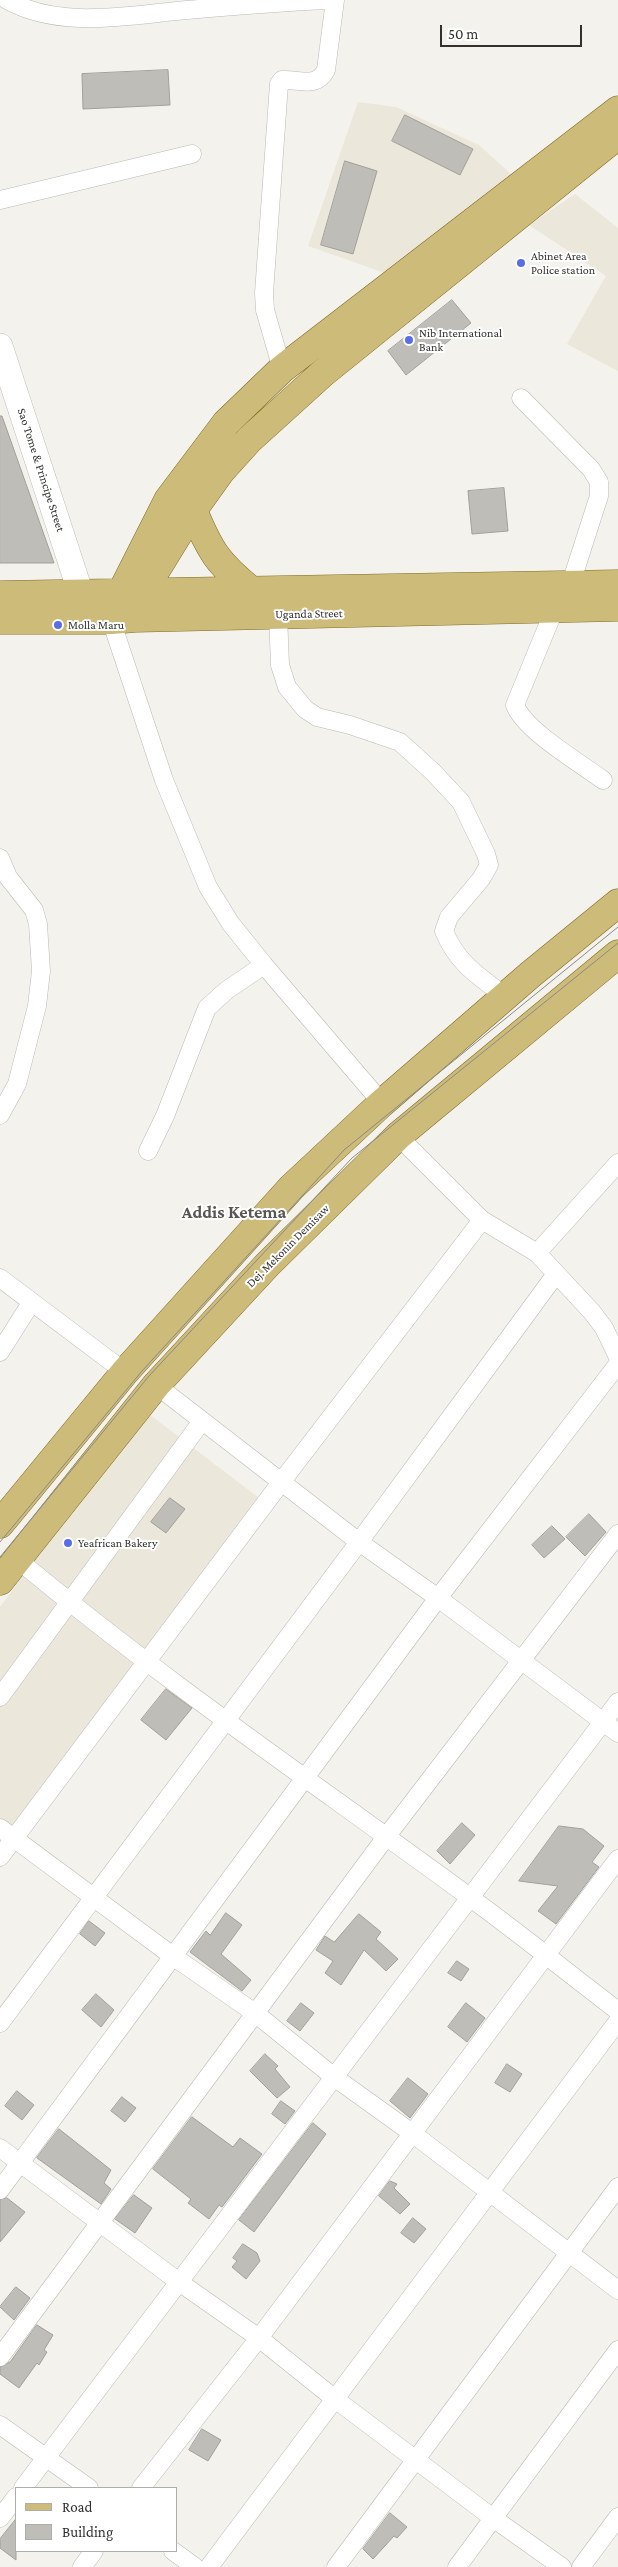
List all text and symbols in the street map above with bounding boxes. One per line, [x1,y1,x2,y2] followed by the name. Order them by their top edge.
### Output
[443,15,586,47] scale bar
[448,26,478,42] text: 50 m
[531,249,595,277] place label: Abinet Area Police station
[515,257,527,269] marker: Abinet Area Police station
[419,326,502,354] place label: Nib International Bank
[403,334,415,346] marker: Nib International Bank
[14,406,68,534] street label: Sao Tome & Principe Street
[275,606,343,622] street label: Uganda Street
[68,618,124,632] place label: Molla Maru
[52,619,64,631] marker: Molla Maru
[182,1201,286,1223] district label: Addis Ketema
[244,1202,332,1290] street label: Dej. Mekonin Demisaw
[78,1536,157,1550] place label: Yeafrican Bakery
[62,1537,74,1549] marker: Yeafrican Bakery
[15,2487,178,2552] legend
[62,2499,92,2515] text: Road
[62,2524,113,2540] text: Building

